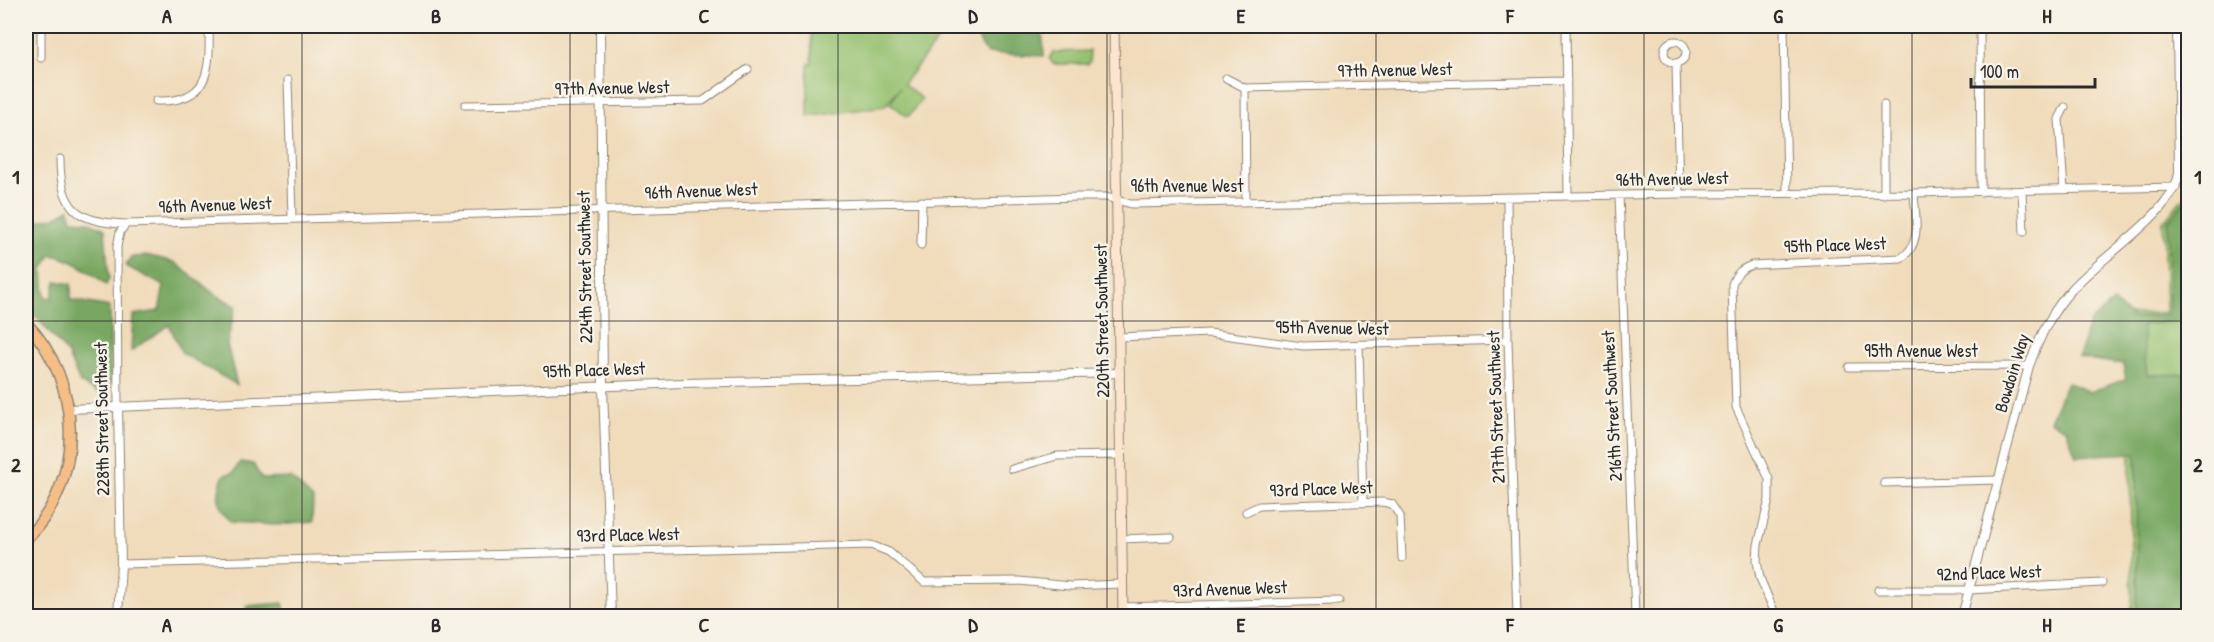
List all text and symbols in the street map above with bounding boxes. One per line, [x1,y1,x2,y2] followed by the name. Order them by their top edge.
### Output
[162,2,172,29] text: A
[431,2,441,29] text: B
[699,2,710,29] text: C
[968,2,978,29] text: D
[1237,2,1246,29] text: E
[1505,2,1515,29] text: F
[1773,2,1783,29] text: G
[2042,2,2052,29] text: H
[1971,51,2096,89] scale bar
[1337,56,1453,83] street label: 97th Avenue West
[1980,59,2019,84] text: 100 m
[554,74,670,101] street label: 97th Avenue West
[12,163,20,190] text: 1
[2194,163,2202,190] text: 1
[1615,165,1729,192] street label: 96th Avenue West
[1131,173,1244,198] street label: 96th Avenue West
[644,176,759,205] street label: 96th Avenue West
[158,190,273,219] street label: 96th Avenue West
[571,190,598,344] street label: 224th Street Southwest
[1783,230,1887,259] street label: 95th Place West
[1088,243,1115,398] street label: 220th Street Southwest
[1275,314,1390,341] street label: 95th Avenue West
[1480,329,1511,484] street label: 217th Street Southwest
[1595,329,1628,482] street label: 216th Street Southwest
[1988,330,2035,415] street label: Bowdoin Way
[1864,338,1978,363] street label: 95th Avenue West
[88,341,115,496] street label: 228th Street Southwest
[542,355,646,384] street label: 95th Place West
[11,451,21,478] text: 2
[2193,451,2203,478] text: 2
[1269,474,1374,503] street label: 93rd Place West
[576,521,680,548] street label: 93rd Place West
[1936,558,2042,587] street label: 92nd Place West
[1173,574,1288,603] street label: 93rd Avenue West
[162,611,172,638] text: A
[431,611,441,638] text: B
[699,611,710,638] text: C
[968,611,978,638] text: D
[1237,611,1246,638] text: E
[1505,611,1515,638] text: F
[1773,611,1783,638] text: G
[2042,611,2052,638] text: H

